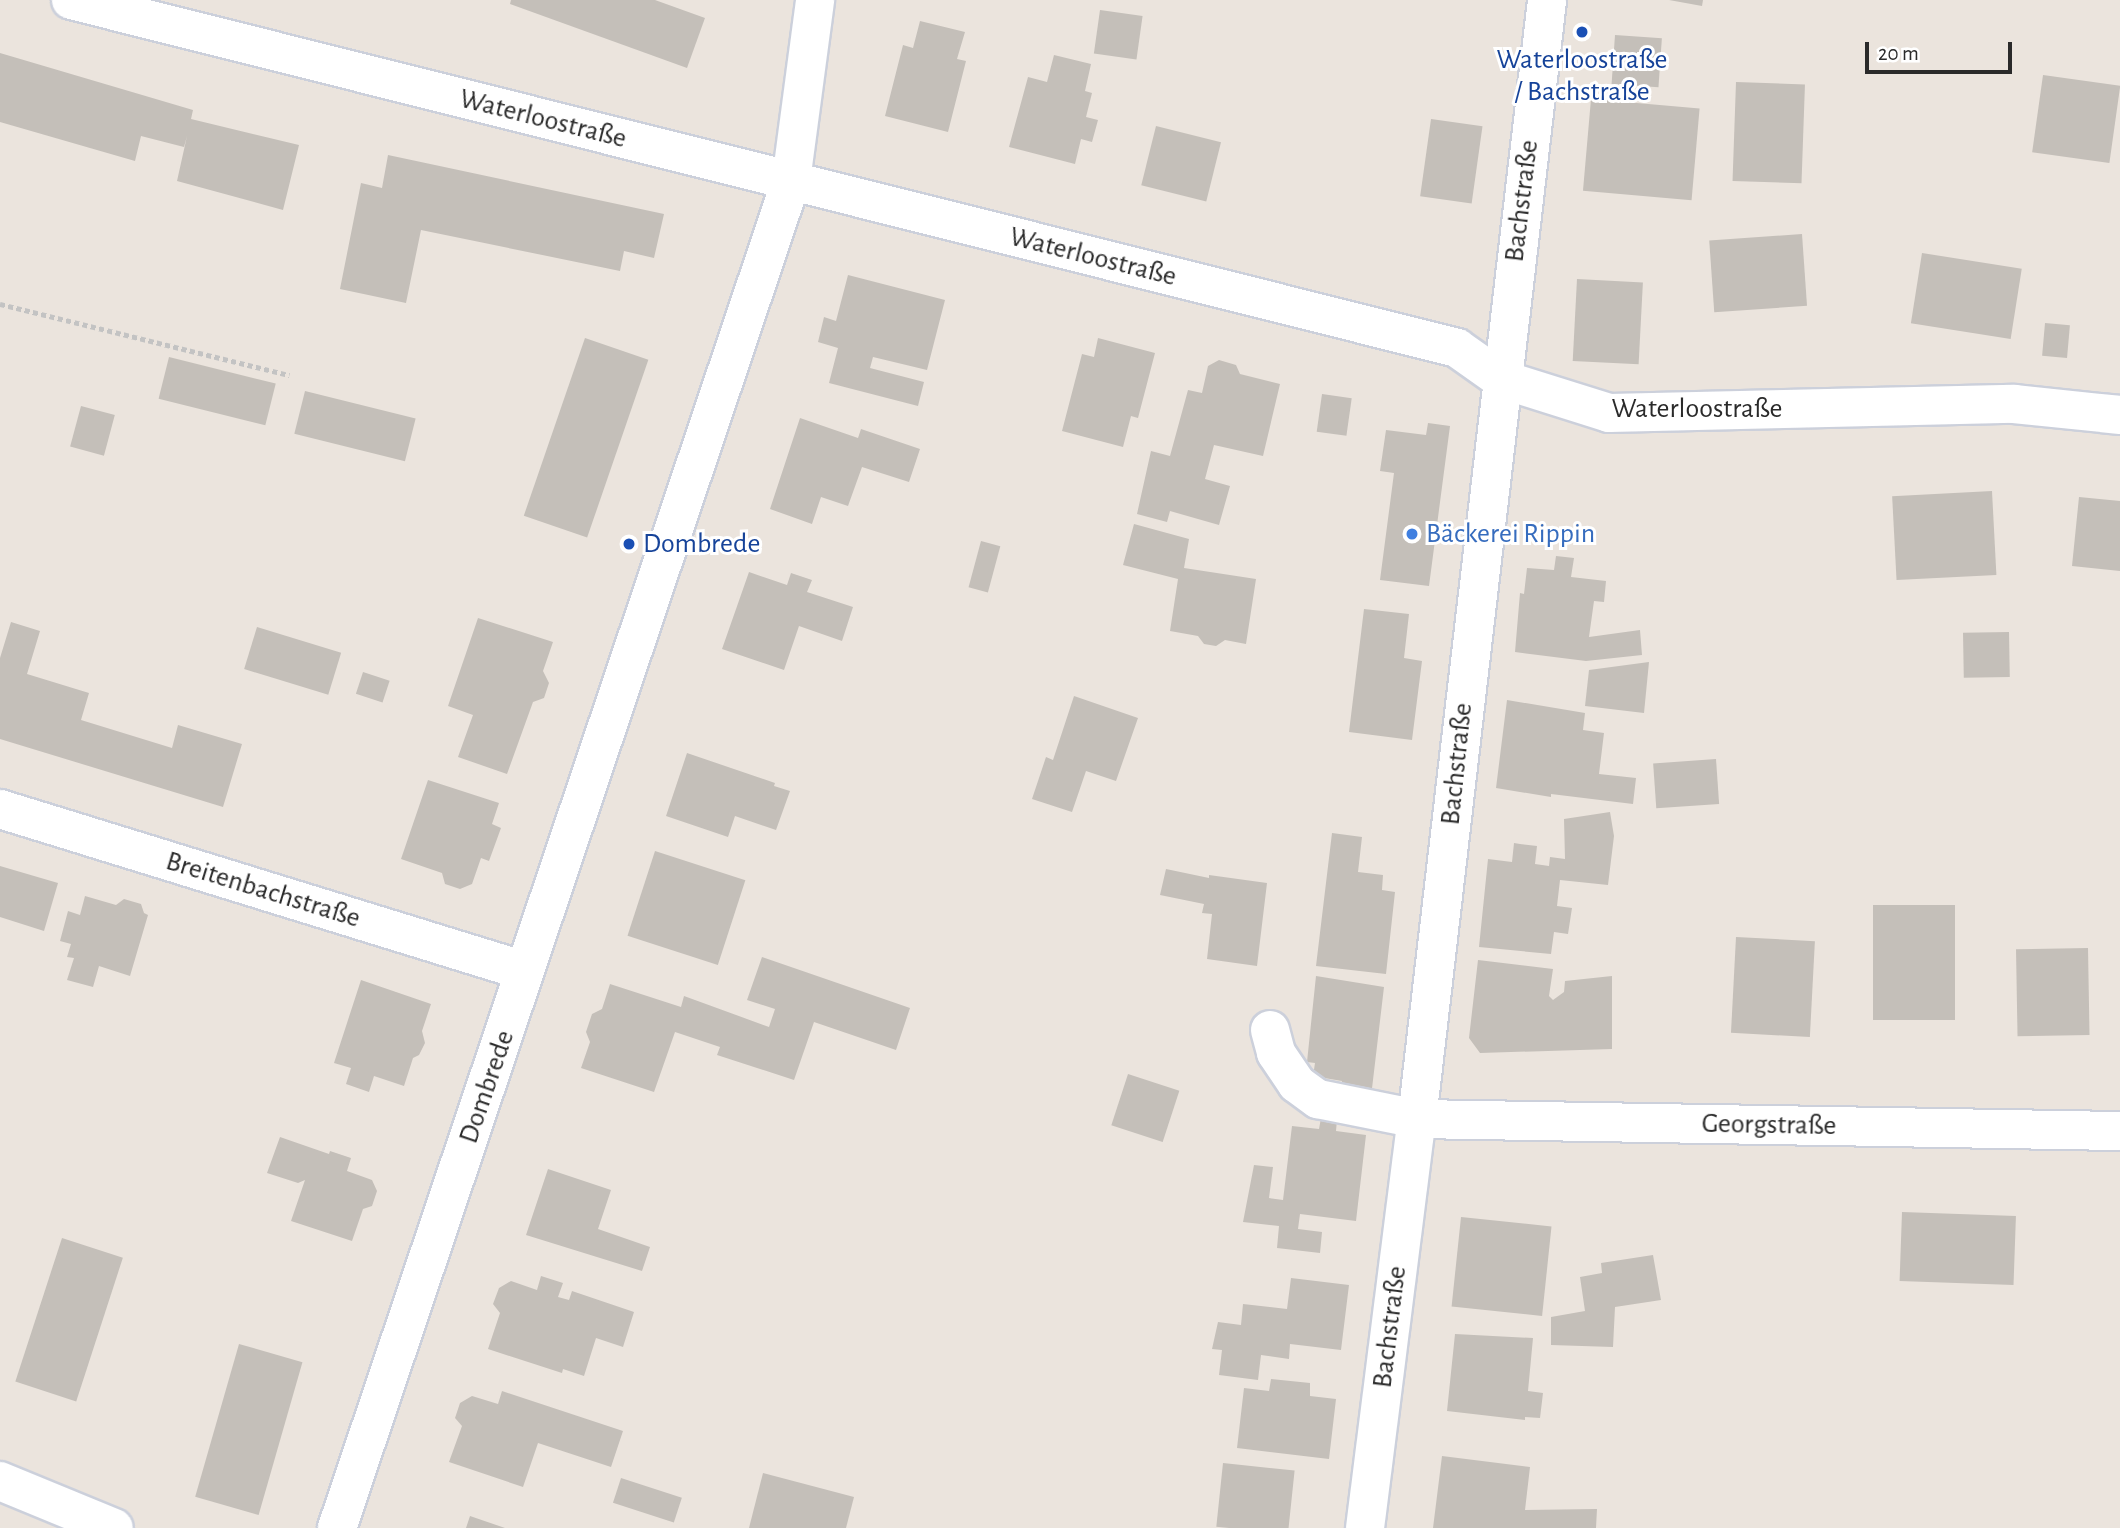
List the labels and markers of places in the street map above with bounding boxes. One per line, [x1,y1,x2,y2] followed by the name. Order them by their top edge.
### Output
[1574,24,1590,40] marker: Waterloostraße / Bachstraße
[1497,43,1667,109] place label: Waterloostraße / Bachstraße
[1426,517,1595,551] place label: Bäckerei Rippin
[1404,526,1420,542] marker: Bäckerei Rippin
[643,527,760,561] place label: Dombrede
[621,536,637,552] marker: Dombrede

